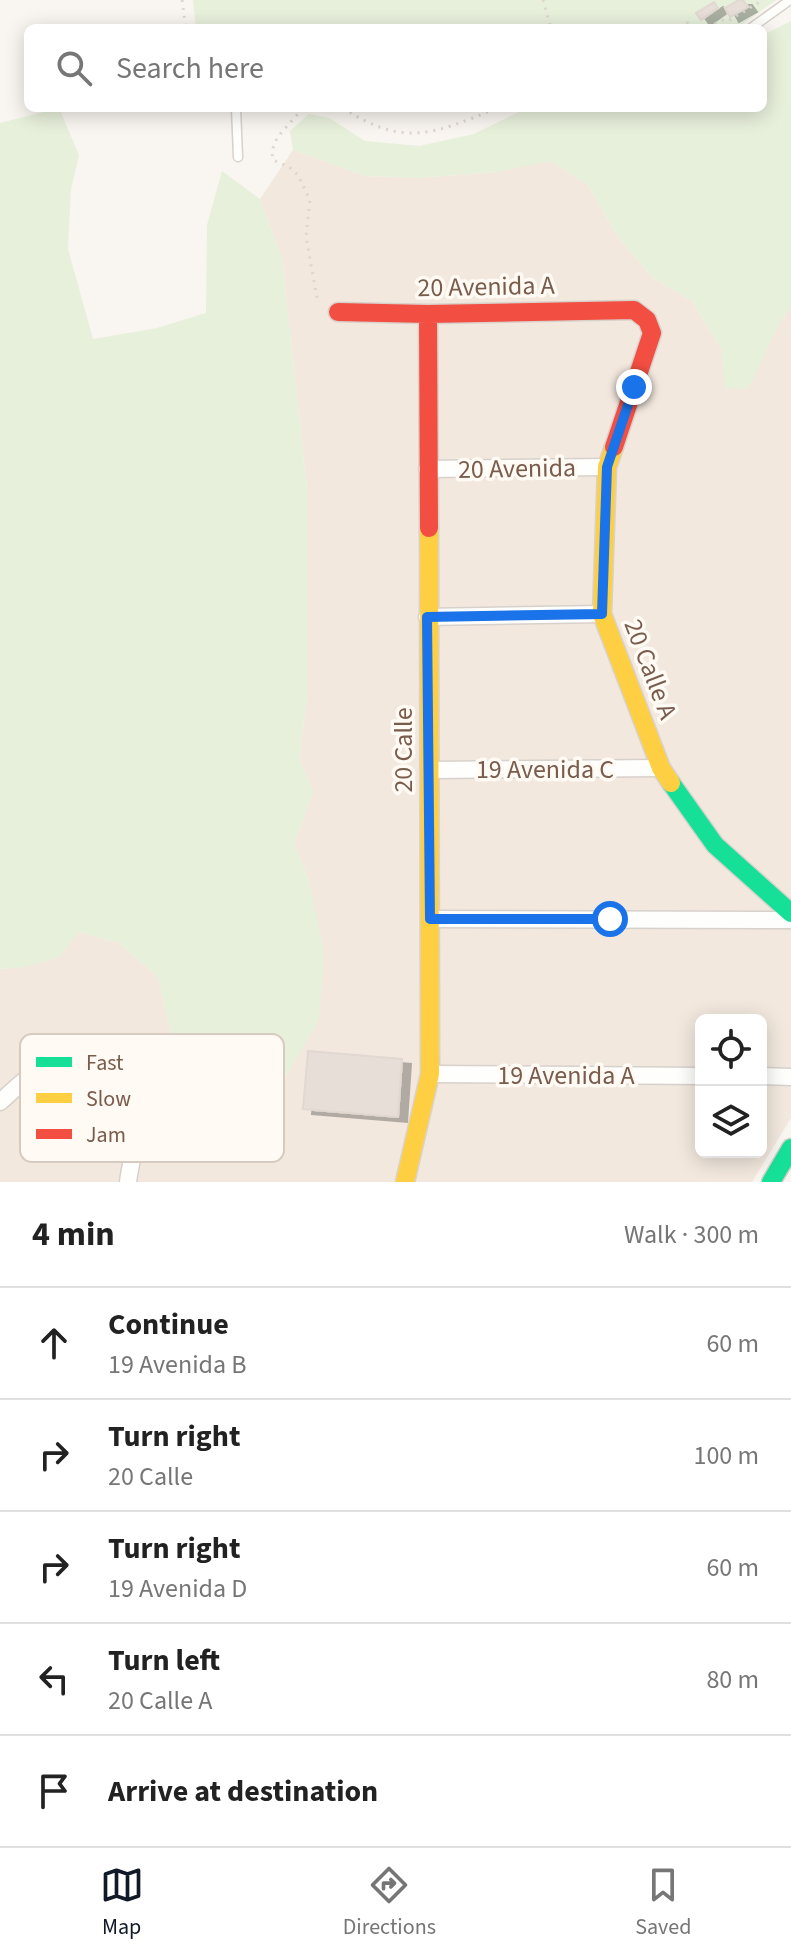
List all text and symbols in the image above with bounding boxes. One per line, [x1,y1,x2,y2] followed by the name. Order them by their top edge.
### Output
[24,24,767,112] search box
[52,46,96,90] icon: search
[116,47,264,90] text: Search here
[417,267,556,306] street label: 20 Avenida A
[616,369,652,405] route end
[458,449,576,488] street label: 20 Avenida
[615,614,687,725] street label: 20 Calle A
[385,707,422,793] street label: 20 Calle
[476,751,614,788] street label: 19 Avenida C
[592,901,628,937] route start
[695,1014,767,1158] map controls
[695,1014,767,1086] button: locate
[20,1034,284,1162] legend
[86,1047,124,1079] text: Fast
[497,1057,636,1094] street label: 19 Avenida A
[86,1083,131,1115] text: Slow
[695,1086,767,1158] button: layers
[86,1119,126,1151] text: Jam
[32,1210,115,1259] text: 4 min
[624,1216,759,1253] text: Walk · 300 m
[108,1303,229,1346] text: Continue
[32,1321,76,1365] icon: ahead
[706,1325,759,1362] text: 60 m
[108,1346,247,1383] text: 19 Avenida B
[108,1415,240,1458] text: Turn right
[32,1433,76,1477] icon: right
[693,1437,759,1474] text: 100 m
[108,1458,193,1495] text: 20 Calle
[108,1527,240,1570] text: Turn right
[32,1545,76,1589] icon: right
[706,1549,759,1586] text: 60 m
[108,1570,247,1607] text: 19 Avenida D
[108,1639,220,1682] text: Turn left
[32,1657,76,1701] icon: left
[706,1661,759,1698] text: 80 m
[108,1682,212,1719] text: 20 Calle A
[32,1769,76,1813] icon: arrive
[108,1770,378,1813] text: Arrive at destination
[100,1863,144,1943] tab: Map
[343,1863,436,1943] tab: Directions
[635,1863,691,1943] tab: Saved

